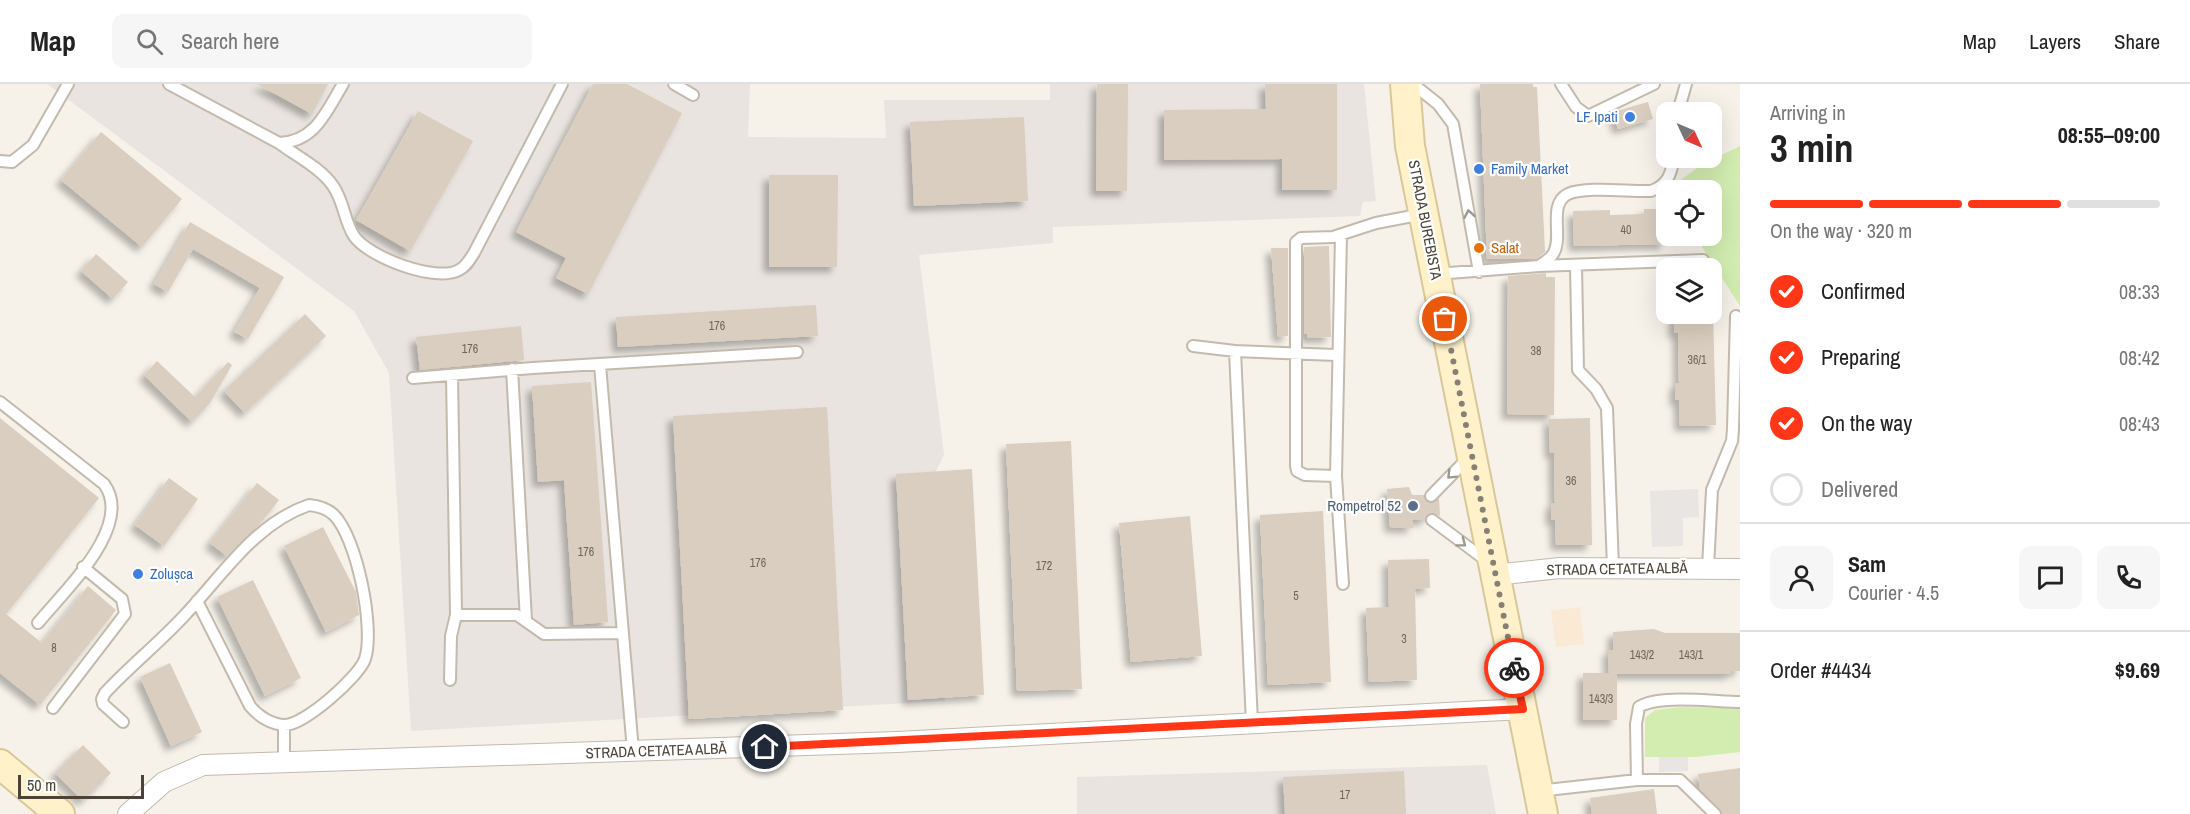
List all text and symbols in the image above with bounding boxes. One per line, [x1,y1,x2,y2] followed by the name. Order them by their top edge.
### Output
[112,14,532,68] search box
[30,22,76,60] text: Map
[133,25,166,58] icon: search
[181,26,279,56] text: Search here
[1963,27,1996,56] text: Map
[2029,27,2081,56] text: Layers
[2114,27,2160,56] text: Share
[1770,99,1846,126] text: Arriving in
[1656,102,1722,168] north arrow
[1656,102,1722,324] map controls
[1576,106,1618,127] place label: LF Ipati
[1623,110,1637,124] marker: LF Ipati
[2058,120,2160,150] text: 08:55–09:00
[1770,122,1854,174] text: 3 min
[1404,158,1448,282] street label: STRADA BUREBISTA
[1491,158,1569,179] place label: Family Market
[1472,162,1486,176] marker: Family Market
[1656,180,1722,246] button: locate
[1463,209,1476,219] one-way arrow
[1770,217,1912,244] text: On the way · 320 m
[1621,222,1631,238] house number: 40
[1491,237,1520,258] place label: Salat
[1472,241,1486,255] marker: Salat
[1656,258,1722,324] button: layers
[1770,275,1803,308] icon: check
[1821,276,1905,306] text: Confirmed
[2119,278,2160,305] text: 08:33
[1419,293,1470,344] pin
[1428,302,1461,335] icon: bag
[709,318,725,334] house number: 176
[462,341,478,357] house number: 176
[1770,341,1803,374] icon: check
[1821,342,1900,372] text: Preparing
[1531,343,1541,359] house number: 38
[2119,344,2160,371] text: 08:42
[1687,352,1707,368] house number: 36/1
[1770,407,1803,440] icon: check
[1821,408,1912,438] text: On the way
[2119,410,2160,437] text: 08:43
[1448,467,1459,478] one-way arrow
[1566,473,1576,489] house number: 36
[1821,474,1898,504] text: Delivered
[1327,495,1401,516] place label: Rompetrol 52
[1406,499,1420,513] marker: Rompetrol 52
[1456,535,1467,546] one-way arrow
[578,544,594,560] house number: 176
[1770,546,1833,609] button: person
[2019,546,2082,609] button: chat
[2097,546,2160,609] button: phone
[1848,549,1886,579] text: Sam
[750,555,766,571] house number: 176
[1546,557,1689,580] street label: STRADA CETATEA ALBĂ
[1036,558,1052,574] house number: 172
[150,563,193,584] place label: Zolușca
[131,567,145,581] marker: Zolușca
[1848,579,1939,606] text: Courier · 4.5
[1293,588,1299,604] house number: 5
[1401,631,1407,647] house number: 3
[1484,638,1544,698] courier
[51,640,57,656] house number: 8
[1630,647,1654,663] house number: 143/2
[1679,647,1704,663] house number: 143/1
[1498,652,1531,685] icon: bike
[1770,655,1871,685] text: Order #4434
[2115,655,2160,685] text: $9.69
[1589,691,1613,707] house number: 143/3
[739,721,790,772] pin
[748,730,781,763] icon: home
[585,738,728,763] street label: STRADA CETATEA ALBĂ
[18,772,144,800] scale bar
[27,774,56,796] text: 50 m
[1340,787,1351,803] house number: 17

